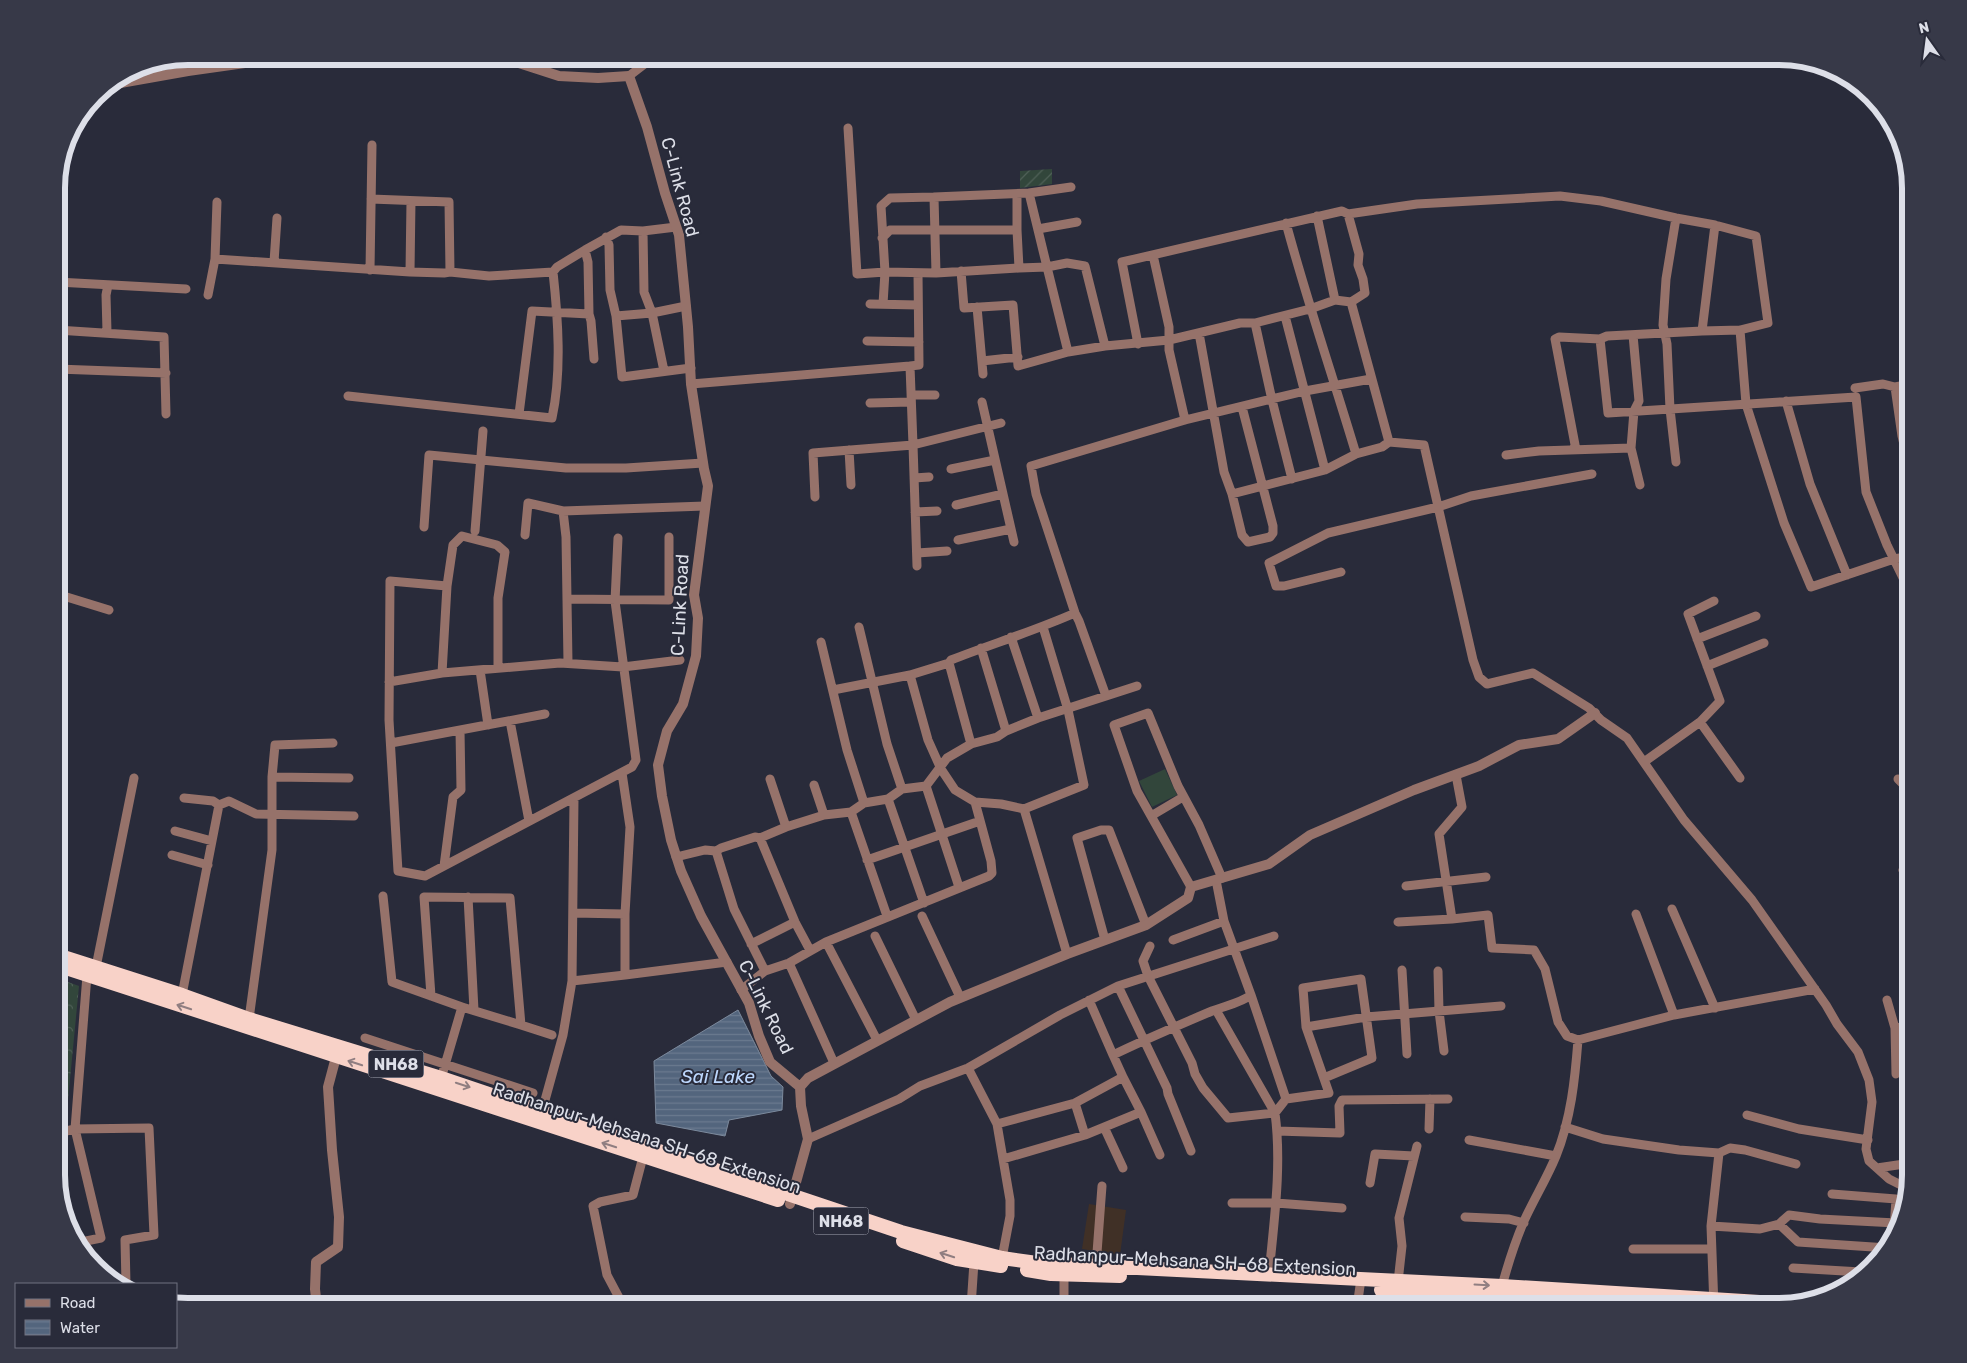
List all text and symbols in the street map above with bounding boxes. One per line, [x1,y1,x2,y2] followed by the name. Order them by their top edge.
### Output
[1902,15,1952,65] north arrow
[1917,18,1931,37] text: N
[656,135,704,239] street label: C-Link Road
[666,554,694,656] street label: C-Link Road
[734,956,798,1058] street label: C-Link Road
[176,1002,192,1011] one-way arrow
[368,1050,424,1078] road number: NH68
[347,1058,363,1067] one-way arrow
[681,1065,755,1088] water label: Sai Lake
[490,1078,804,1198] street label: Radhanpur-Mehsana SH-68 Extension
[455,1081,470,1090] one-way arrow
[602,1140,618,1149] one-way arrow
[814,1208,868,1234] road number: NH68
[1033,1242,1357,1280] street label: Radhanpur-Mehsana SH-68 Extension
[939,1250,955,1260] one-way arrow
[1474,1281,1490,1290] one-way arrow
[15,1283,178,1348] legend
[60,1294,96,1312] text: Road
[60,1319,100,1337] text: Water

